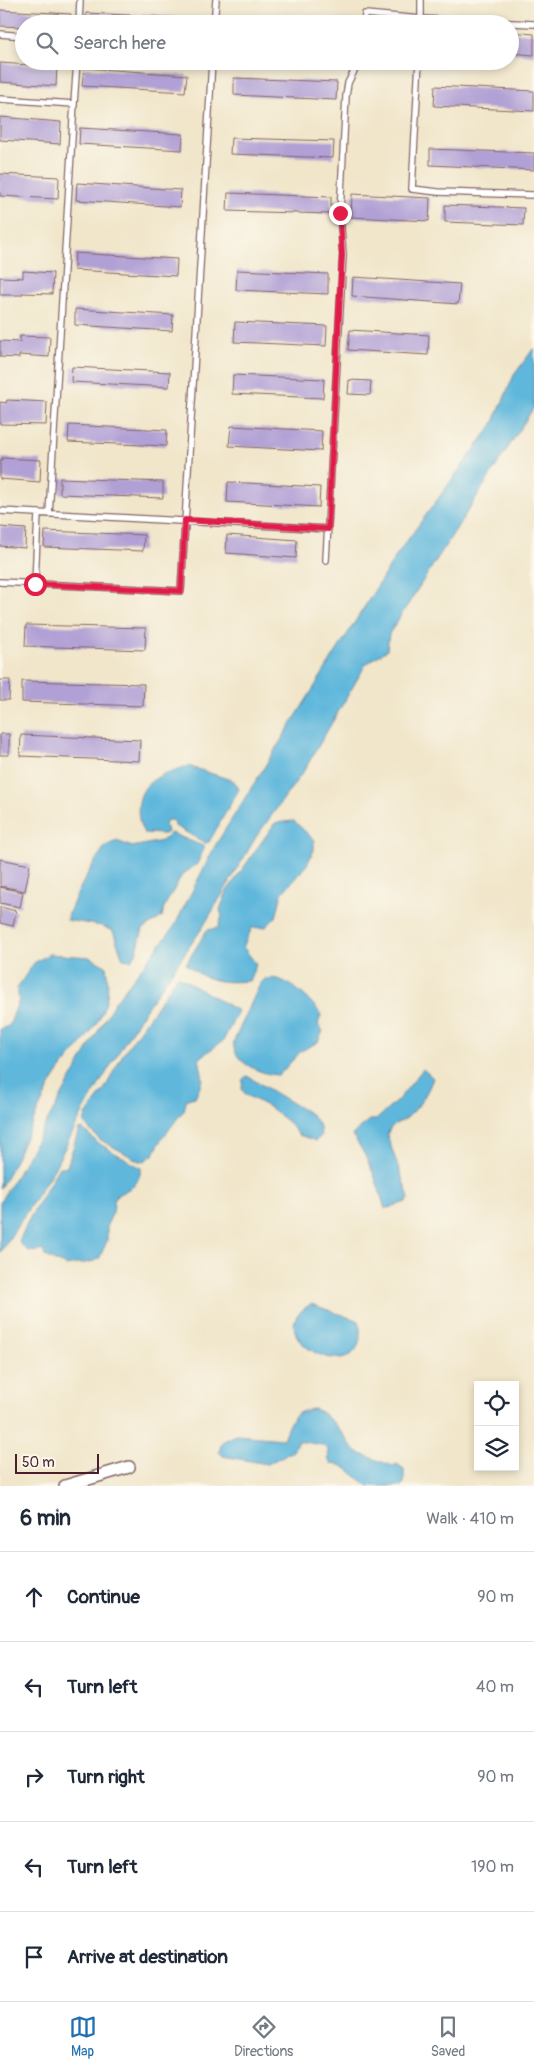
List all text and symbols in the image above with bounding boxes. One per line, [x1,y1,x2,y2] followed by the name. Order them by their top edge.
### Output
[15,15,519,70] search box
[33,29,61,57] icon: search
[73,31,166,55] text: Search here
[329,202,352,225] route end
[24,573,47,596] route start
[474,1381,519,1471] map controls
[474,1381,519,1426] button: locate
[474,1426,519,1471] button: layers
[15,1451,99,1474] scale bar
[22,1454,55,1471] text: 50 m
[20,1505,71,1532] text: 6 min
[426,1509,514,1529] text: Walk · 410 m
[20,1583,48,1611] icon: ahead
[67,1585,140,1609] text: Continue
[477,1587,514,1607] text: 90 m
[20,1673,48,1701] icon: left
[67,1675,137,1699] text: Turn left
[476,1677,514,1697] text: 40 m
[20,1763,48,1791] icon: right
[67,1765,145,1789] text: Turn right
[477,1767,514,1787] text: 90 m
[20,1853,48,1881] icon: left
[67,1855,137,1879] text: Turn left
[471,1857,514,1877] text: 190 m
[20,1943,48,1971] icon: arrive
[67,1945,228,1969] text: Arrive at destination
[69,2013,97,2060] tab: Map
[234,2013,293,2060] tab: Directions
[431,2013,465,2060] tab: Saved

